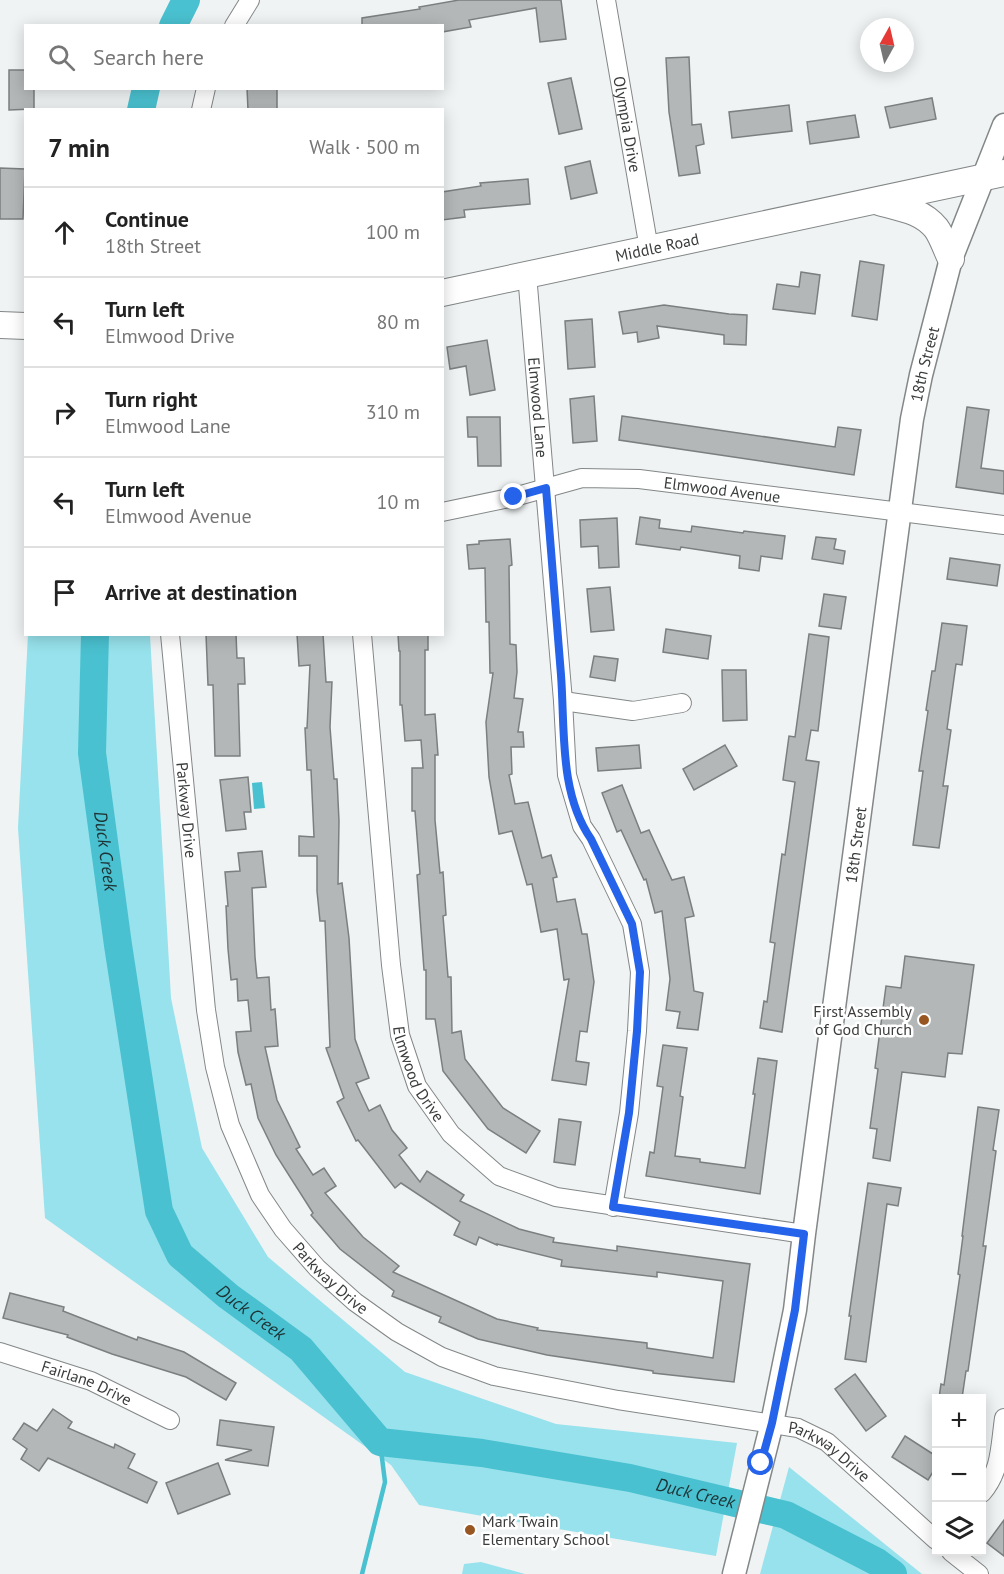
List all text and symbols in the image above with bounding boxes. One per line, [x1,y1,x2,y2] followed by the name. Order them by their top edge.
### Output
[860,18,914,72] north arrow
[24,24,444,90] search box
[45,41,78,74] icon: search
[93,43,204,71] text: Search here
[609,75,646,174] street label: Olympia Drive
[48,131,110,164] text: 7 min
[309,134,420,160] text: Walk · 500 m
[105,205,189,233] text: Continue
[48,216,81,249] icon: ahead
[366,219,420,245] text: 100 m
[613,228,701,266] street label: Middle Road
[105,233,201,259] text: 18th Street
[105,295,185,323] text: Turn left
[48,306,81,339] icon: left
[377,309,420,335] text: 80 m
[105,323,235,349] text: Elmwood Drive
[906,324,943,403] street label: 18th Street
[524,357,552,459] street label: Elmwood Lane
[105,385,197,413] text: Turn right
[48,396,81,429] icon: right
[366,399,420,425] text: 310 m
[105,413,231,439] text: Elmwood Lane
[663,472,782,507] street label: Elmwood Avenue
[105,475,185,503] text: Turn left
[500,483,526,509] route end
[48,486,81,519] icon: left
[377,489,420,515] text: 10 m
[105,503,252,529] text: Elmwood Avenue
[48,576,81,609] icon: arrive
[105,578,297,606] text: Arrive at destination
[172,761,201,859] street label: Parkway Drive
[841,805,871,884] street label: 18th Street
[89,810,123,893] water label: Duck Creek
[813,1001,913,1039] place label: First Assembly of God Church
[917,1013,931,1027] marker: First Assembly of God Church
[389,1025,449,1125] street label: Elmwood Drive
[289,1238,372,1318] street label: Parkway Drive
[212,1279,291,1346] water label: Duck Creek
[39,1356,135,1410] street label: Fairlane Drive
[932,1394,986,1556] map controls
[932,1394,986,1448] button: +
[787,1417,874,1486] street label: Parkway Drive
[932,1448,986,1502] button: −
[747,1449,773,1475] route start
[654,1473,738,1514] water label: Duck Creek
[932,1502,986,1556] button: layers
[482,1511,610,1549] place label: Mark Twain Elementary School
[463,1523,477,1537] marker: Mark Twain Elementary School

